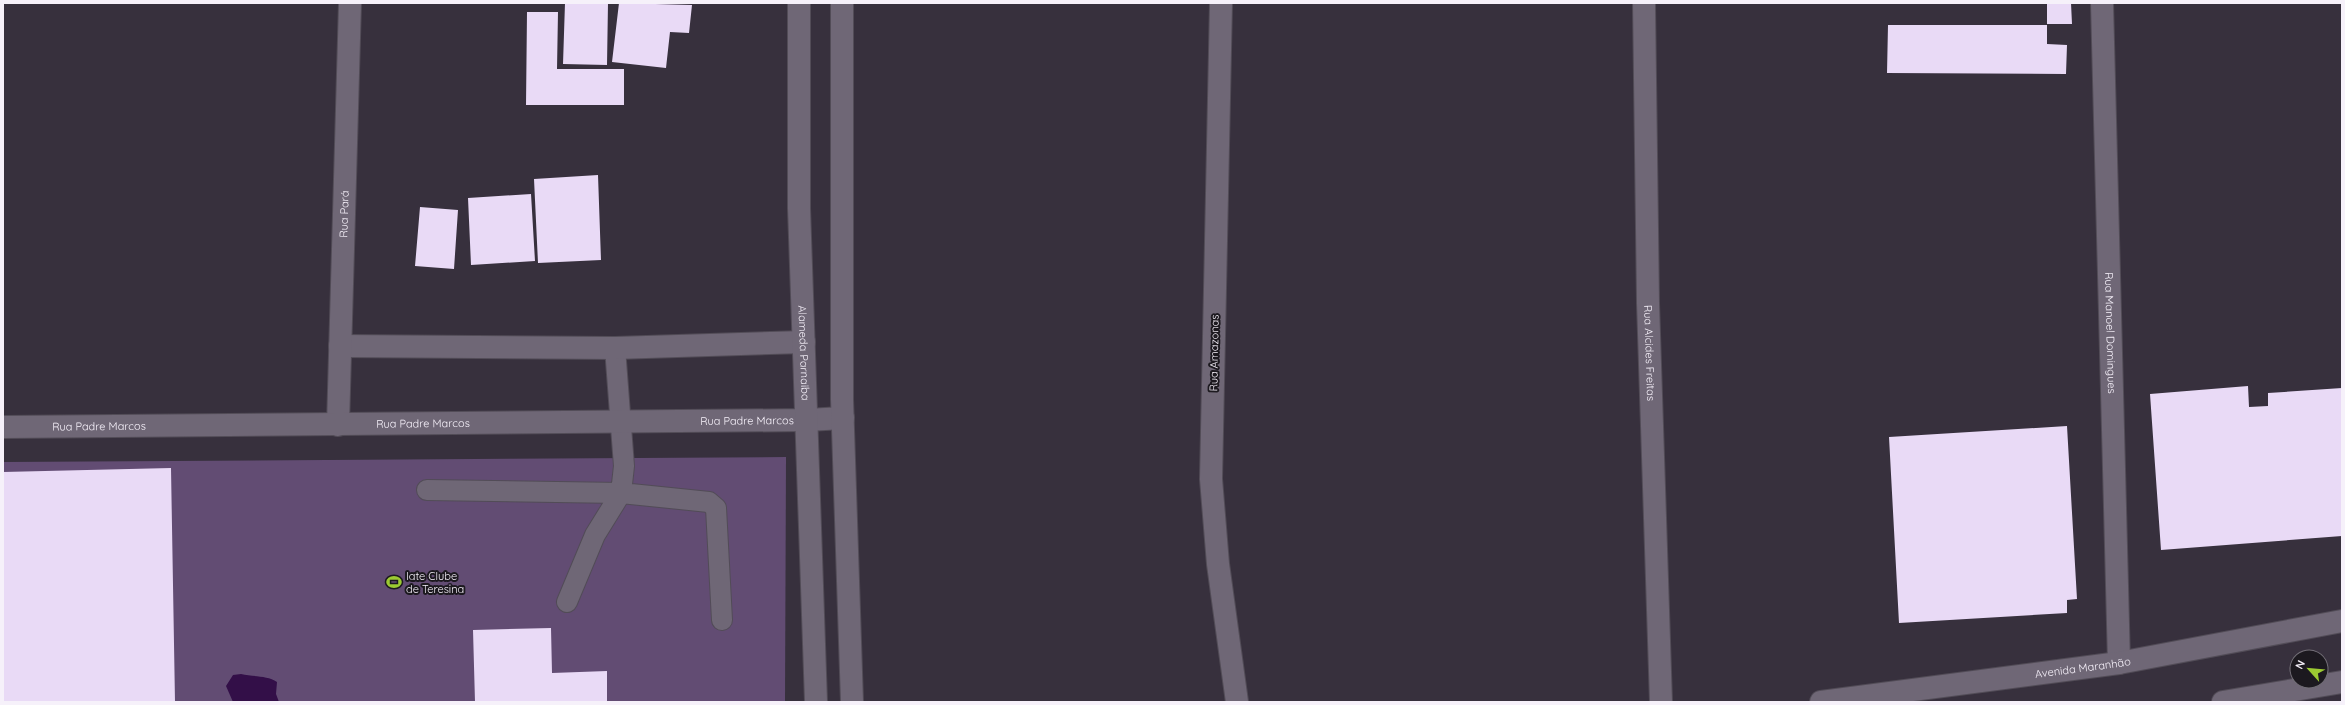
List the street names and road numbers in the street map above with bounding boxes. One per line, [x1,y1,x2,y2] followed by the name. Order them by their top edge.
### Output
[336,190,352,238] street label: Rua Pará
[2102,272,2119,394] street label: Rua Manoel Domingues
[795,305,813,401] street label: Alameda Parnaiba
[1641,305,1658,401] street label: Rua Alcides Freitas
[1206,314,1222,392] street label: Rua Amazonas
[700,413,794,428] street label: Rua Padre Marcos
[376,416,470,431] street label: Rua Padre Marcos
[52,419,146,434] street label: Rua Padre Marcos
[2034,654,2132,681] street label: Avenida Maranhão

